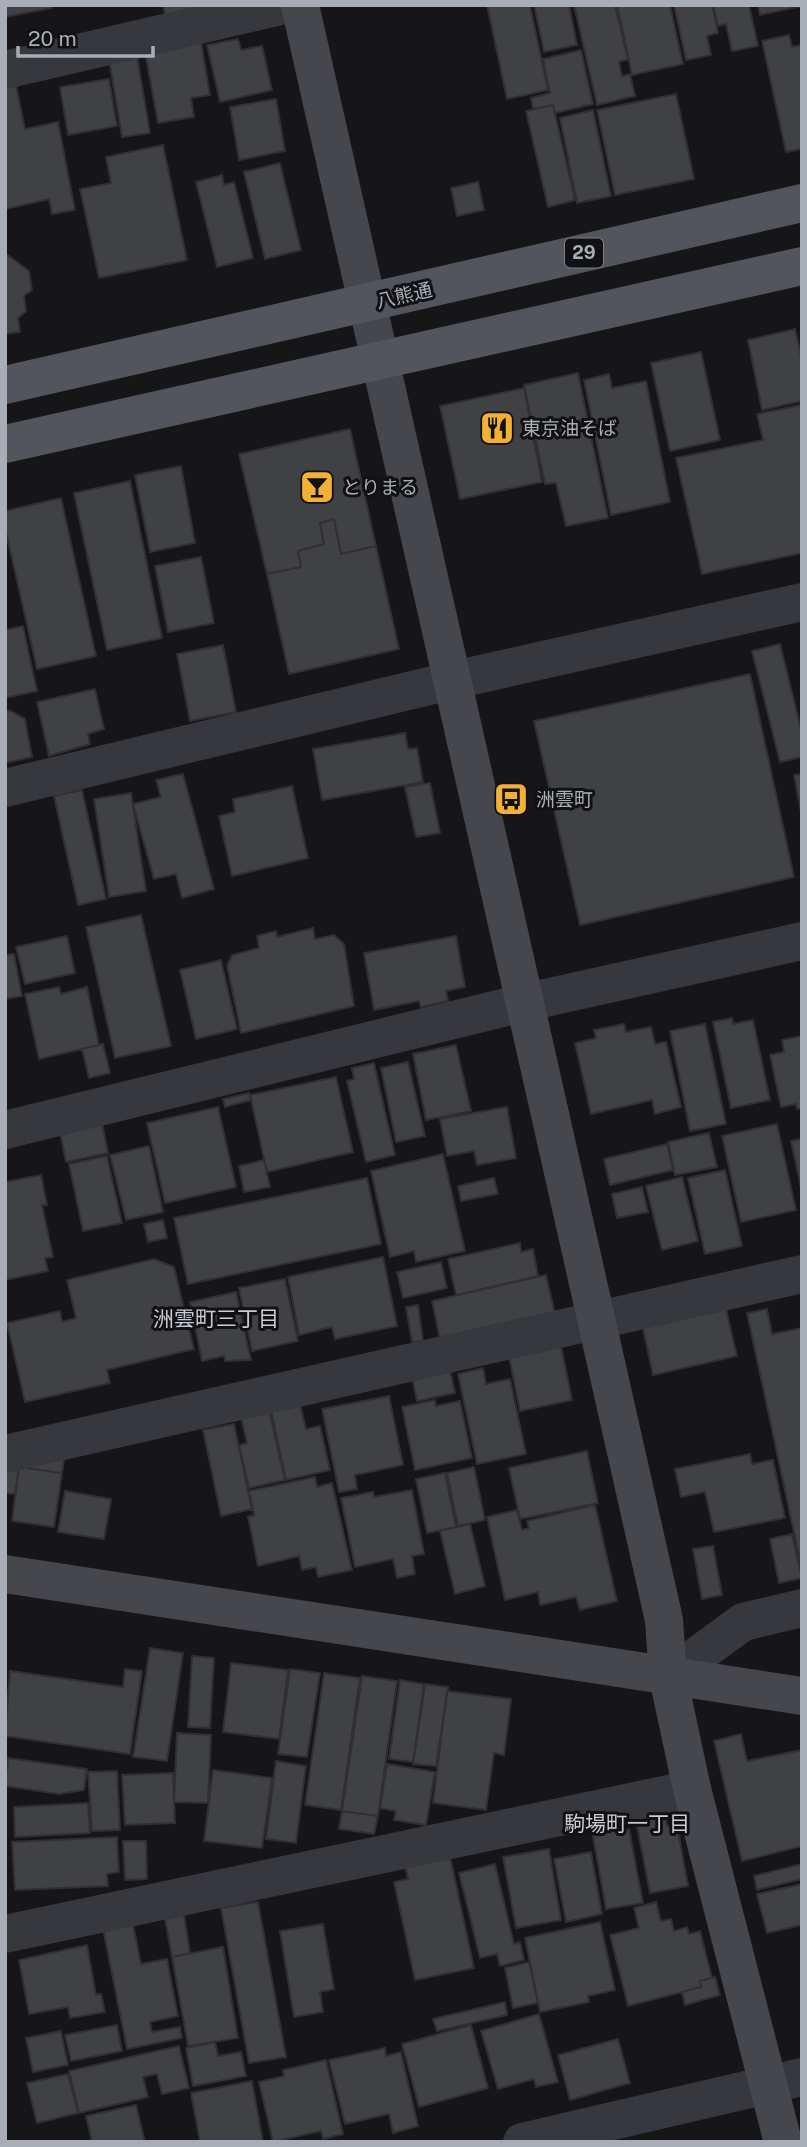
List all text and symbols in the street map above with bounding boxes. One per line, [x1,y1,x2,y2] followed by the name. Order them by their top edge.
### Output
[18,14,152,58] scale bar
[28,26,77,51] text: 20 m
[565,239,603,268] road number: 29
[374,278,434,312] street label: 八熊通
[478,409,516,447] restaurant icon: 東京油そば
[522,417,617,439] place label: 東京油そば
[298,468,336,506] bar icon: とりまる
[342,476,418,498] place label: とりまる
[492,780,530,818] bus stop icon: 洲雲町
[536,788,593,810] place label: 洲雲町
[153,1306,279,1331] district label: 洲雲町三丁目
[564,1811,690,1836] district label: 駒場町一丁目

